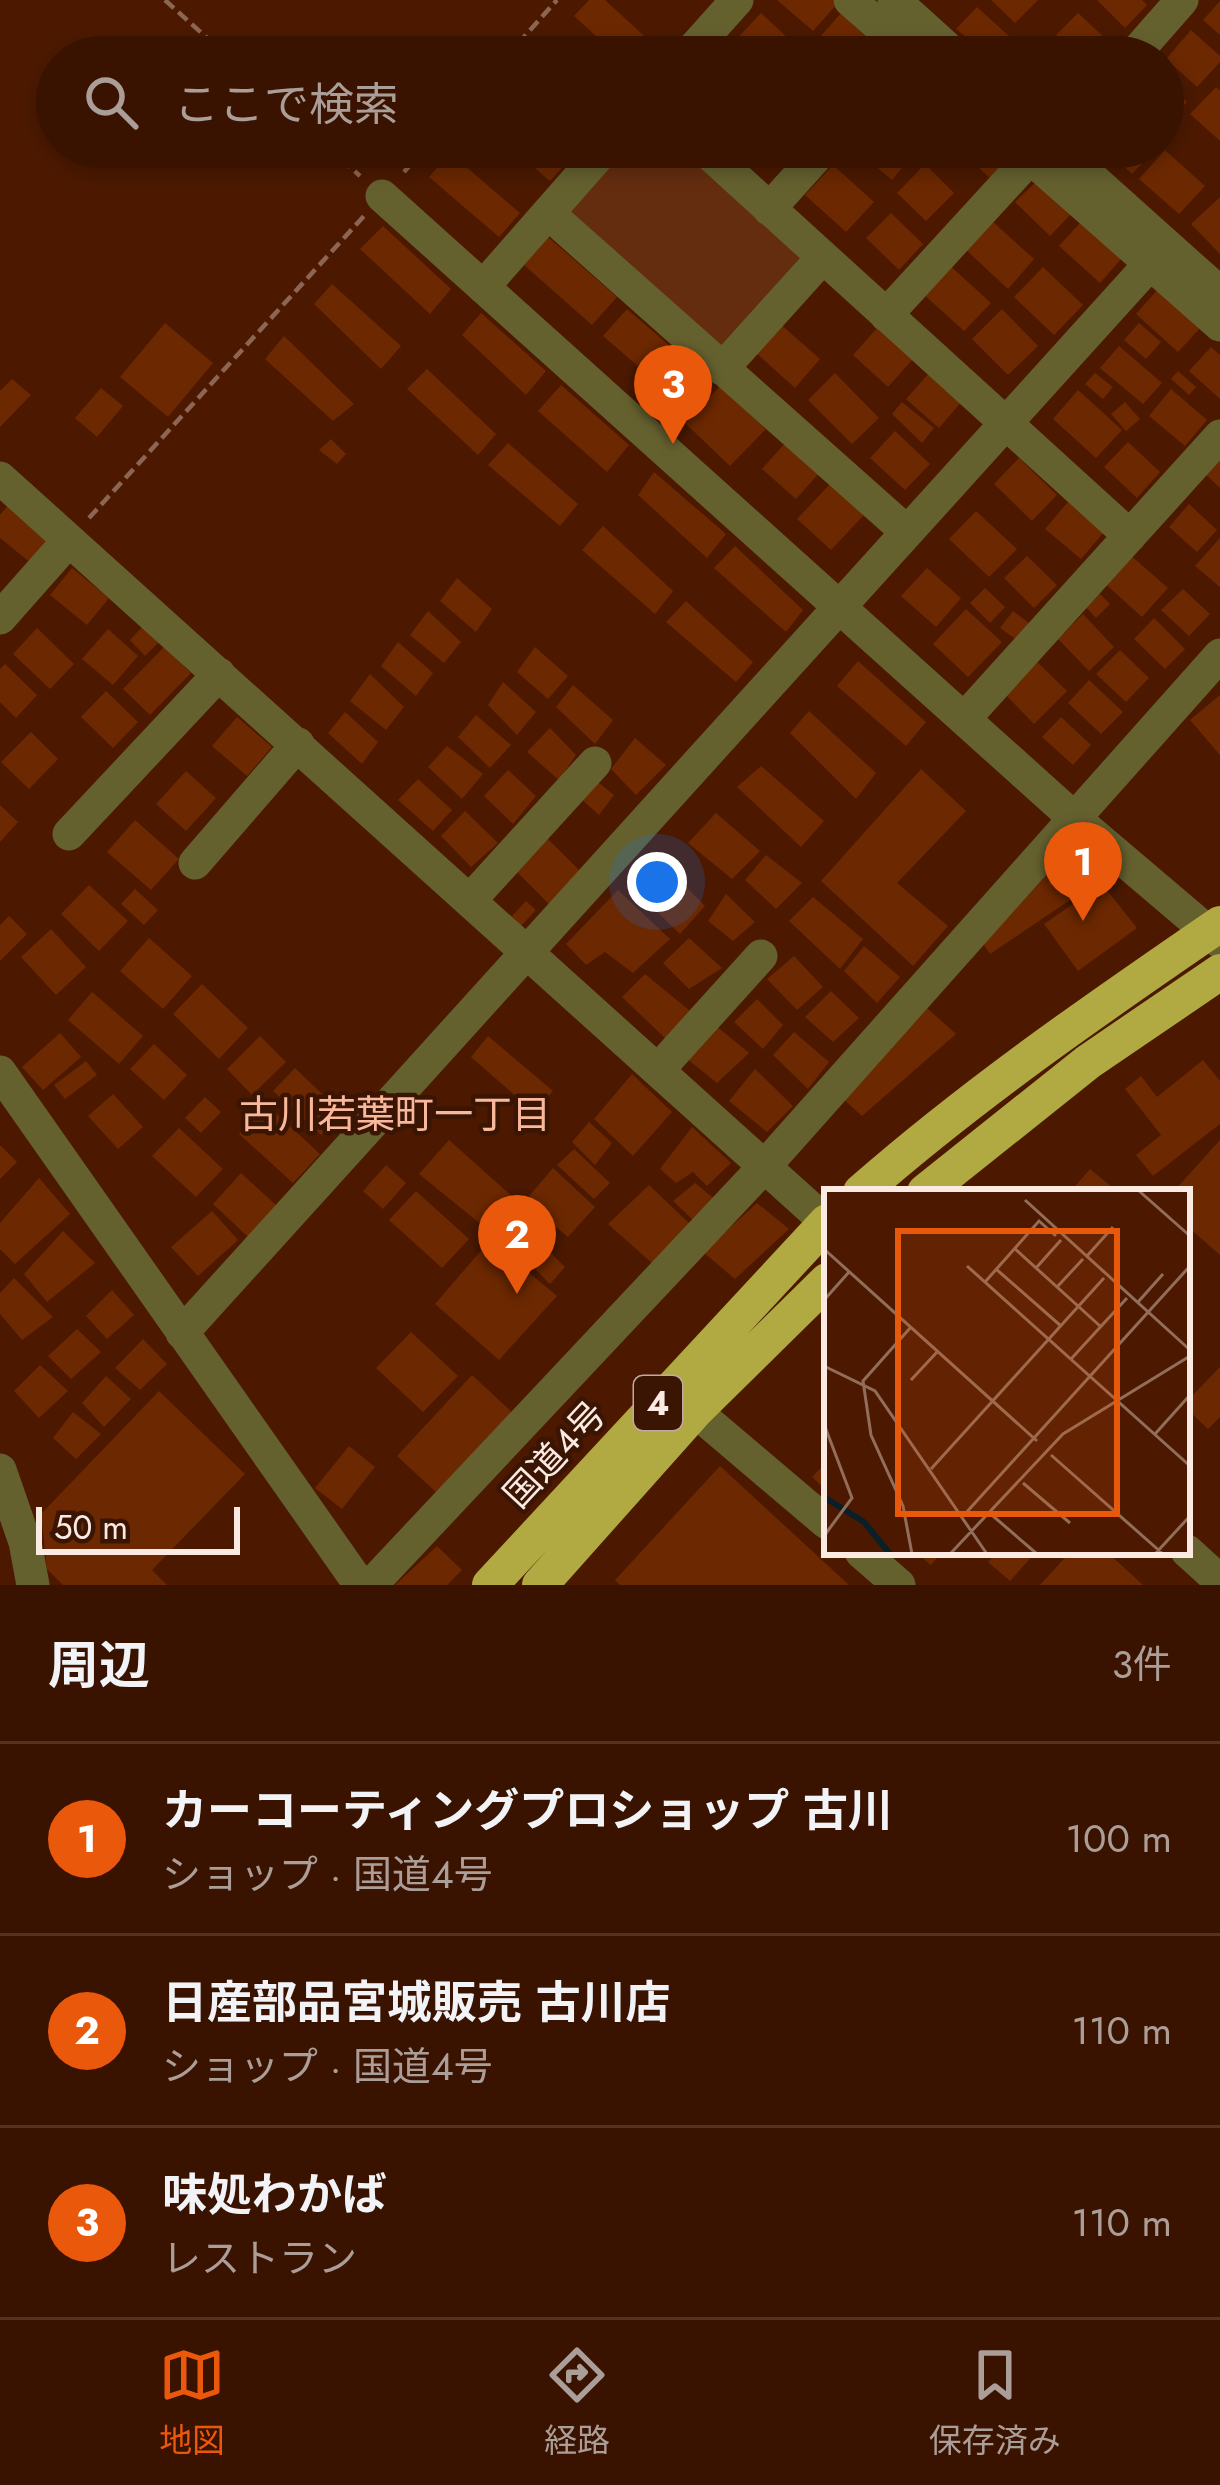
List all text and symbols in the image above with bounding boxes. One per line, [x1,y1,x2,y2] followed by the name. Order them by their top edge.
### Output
[36,36,1184,168] search box
[78,69,144,135] icon: search
[174,72,399,137] text: ここで検索
[634,345,712,444] pin: 3
[1044,822,1122,921] pin: 1
[627,852,687,912] your location
[239,1086,551,1143] district label: 古川若葉町一丁目
[824,1189,1190,1555] inset map
[478,1195,556,1294] pin: 2
[634,1376,682,1430] road number: 4
[491,1389,617,1519] street label: 国道4号
[36,1501,240,1554] scale bar
[54,1504,128,1551] text: 50 m
[48,1628,150,1702] text: 周辺
[1112,1636,1172,1693] text: 3件
[162,1778,893,1843] text: カーコーティングプロショップ 古川
[77,1810,97,1867] text: 1
[1066,1810,1172,1867] text: 100 m
[162,1846,493,1903] text: ショップ · 国道4号
[162,1970,671,2035] text: 日産部品宮城販売 古川店
[74,2002,100,2059] text: 2
[1071,2002,1172,2059] text: 110 m
[162,2038,493,2095] text: ショップ · 国道4号
[162,2162,387,2227] text: 味処わかば
[75,2194,99,2251] text: 3
[1071,2194,1172,2251] text: 110 m
[162,2230,357,2287] text: レストラン
[159,2342,225,2464] tab: 地図
[544,2342,610,2464] tab: 経路
[929,2342,1061,2464] tab: 保存済み

